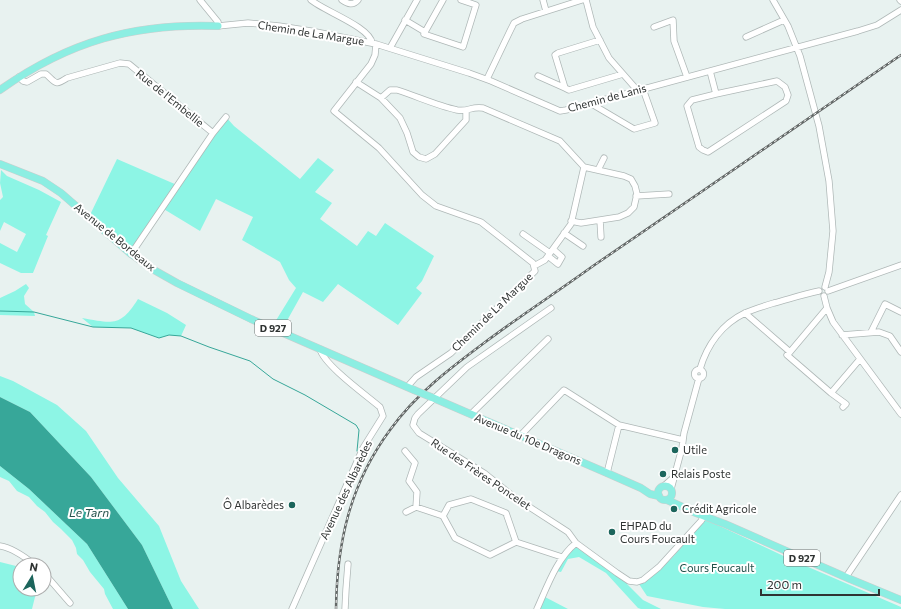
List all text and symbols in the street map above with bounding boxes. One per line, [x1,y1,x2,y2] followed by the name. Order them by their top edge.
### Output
[257,18,365,47] street label: Chemin de La Margue
[134,66,207,129] street label: Rue de l'Embellie
[566,81,648,114] street label: Chemin de Lanis
[72,200,159,273] street label: Avenue de Bordeaux
[449,270,535,354] street label: Chemin de La Margue
[255,320,291,336] road number: D 927
[473,410,584,467] street label: Avenue du 10e Dragons
[429,435,534,512] street label: Rue des Frères Poncelet
[317,438,374,541] street label: Avenue des Albarèdes
[683,443,707,456] place label: Utile
[670,445,680,455] marker: Utile
[671,467,731,480] place label: Relais Poste
[658,469,668,479] marker: Relais Poste
[223,497,284,511] place label: Ô Albarèdes
[287,500,297,510] marker: Ô Albarèdes
[682,502,757,515] place label: Crédit Agricole
[669,504,679,514] marker: Crédit Agricole
[69,505,109,519] water label: Le Tarn
[620,519,695,545] place label: EHPAD du Cours Foucault
[607,527,617,537] marker: EHPAD du Cours Foucault
[784,550,820,566] road number: D 927
[12,557,52,597] north arrow
[29,560,39,574] text: N
[680,561,755,574] park label: Cours Foucault
[761,571,879,597] scale bar
[767,577,802,591] text: 200 m

